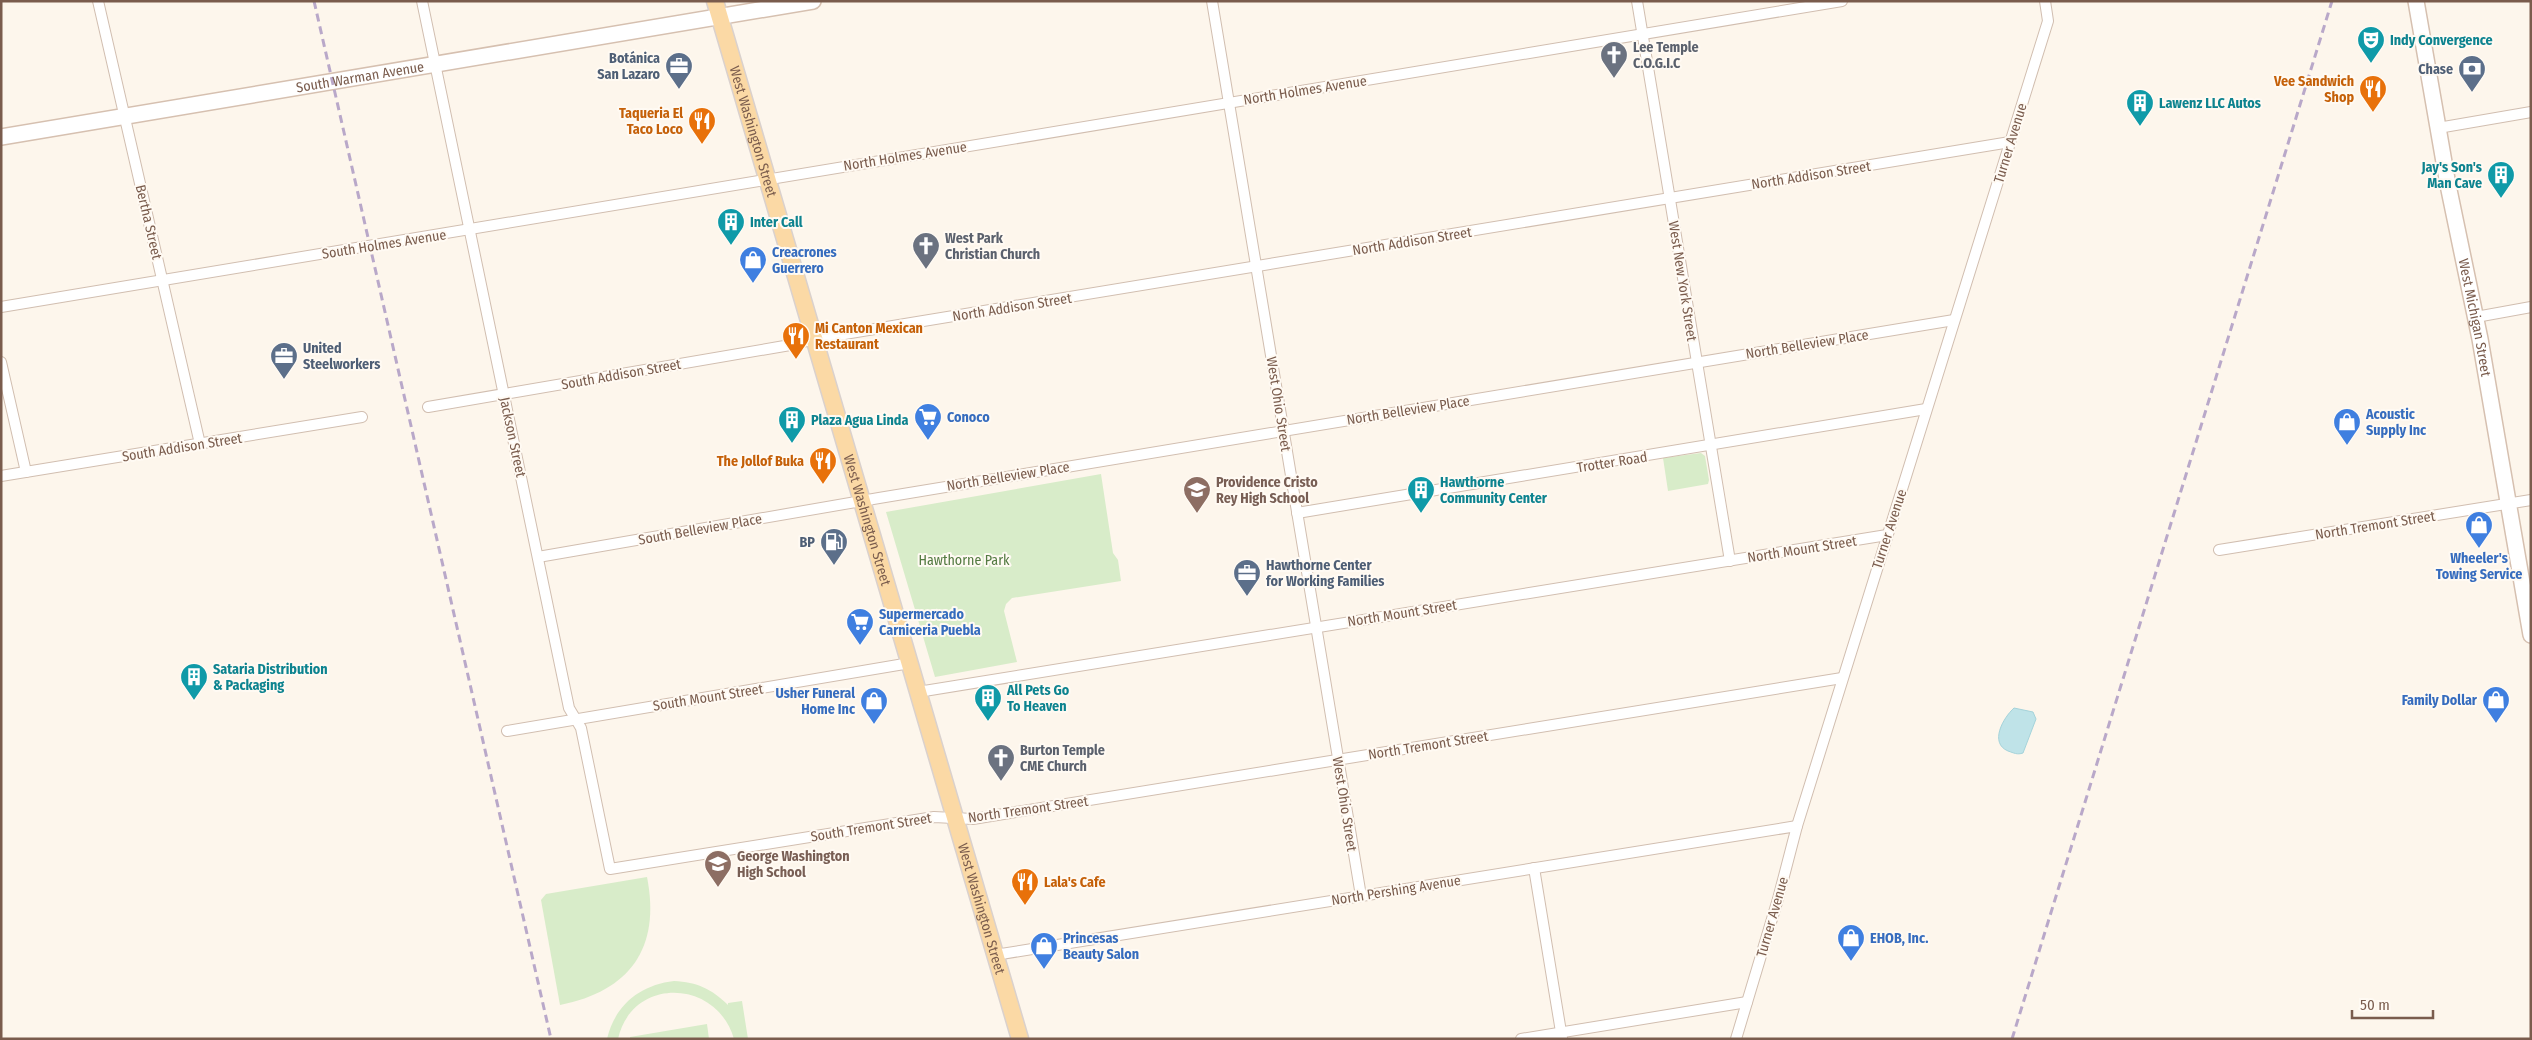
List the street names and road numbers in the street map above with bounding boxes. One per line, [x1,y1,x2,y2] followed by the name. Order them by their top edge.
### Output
[295,58,425,96] street label: South Warman Avenue
[726,64,780,200] street label: West Washington Street
[1242,72,1368,109] street label: North Holmes Avenue
[1990,101,2031,185] street label: Turner Avenue
[842,138,968,175] street label: North Holmes Avenue
[1750,158,1872,193] street label: North Addison Street
[132,183,165,261] street label: Bertha Street
[1665,220,1700,343] street label: West New York Street
[1351,224,1473,259] street label: North Addison Street
[321,226,447,263] street label: South Holmes Avenue
[2455,257,2494,378] street label: West Michigan Street
[951,290,1073,325] street label: North Addison Street
[1744,326,1870,363] street label: North Belleview Place
[1263,355,1294,453] street label: West Ohio Street
[560,356,683,393] street label: South Addison Street
[1345,392,1471,429] street label: North Belleview Place
[496,395,529,479] street label: Jackson Street
[121,430,244,465] street label: South Addison Street
[1576,449,1648,476] street label: Trotter Road
[840,453,894,588] street label: West Washington Street
[945,458,1071,495] street label: North Belleview Place
[1869,487,1910,571] street label: Turner Avenue
[2314,508,2437,543] street label: North Tremont Street
[637,510,763,549] street label: South Belleview Place
[1746,532,1858,567] street label: North Mount Street
[1346,596,1458,631] street label: North Mount Street
[652,680,765,715] street label: South Mount Street
[1367,728,1490,763] street label: North Tremont Street
[1329,755,1360,853] street label: West Ohio Street
[967,793,1090,826] street label: North Tremont Street
[809,809,933,845] street label: South Tremont Street
[954,841,1009,977] street label: West Washington Street
[1330,872,1462,909] street label: North Pershing Avenue
[1753,875,1792,959] street label: Turner Avenue

